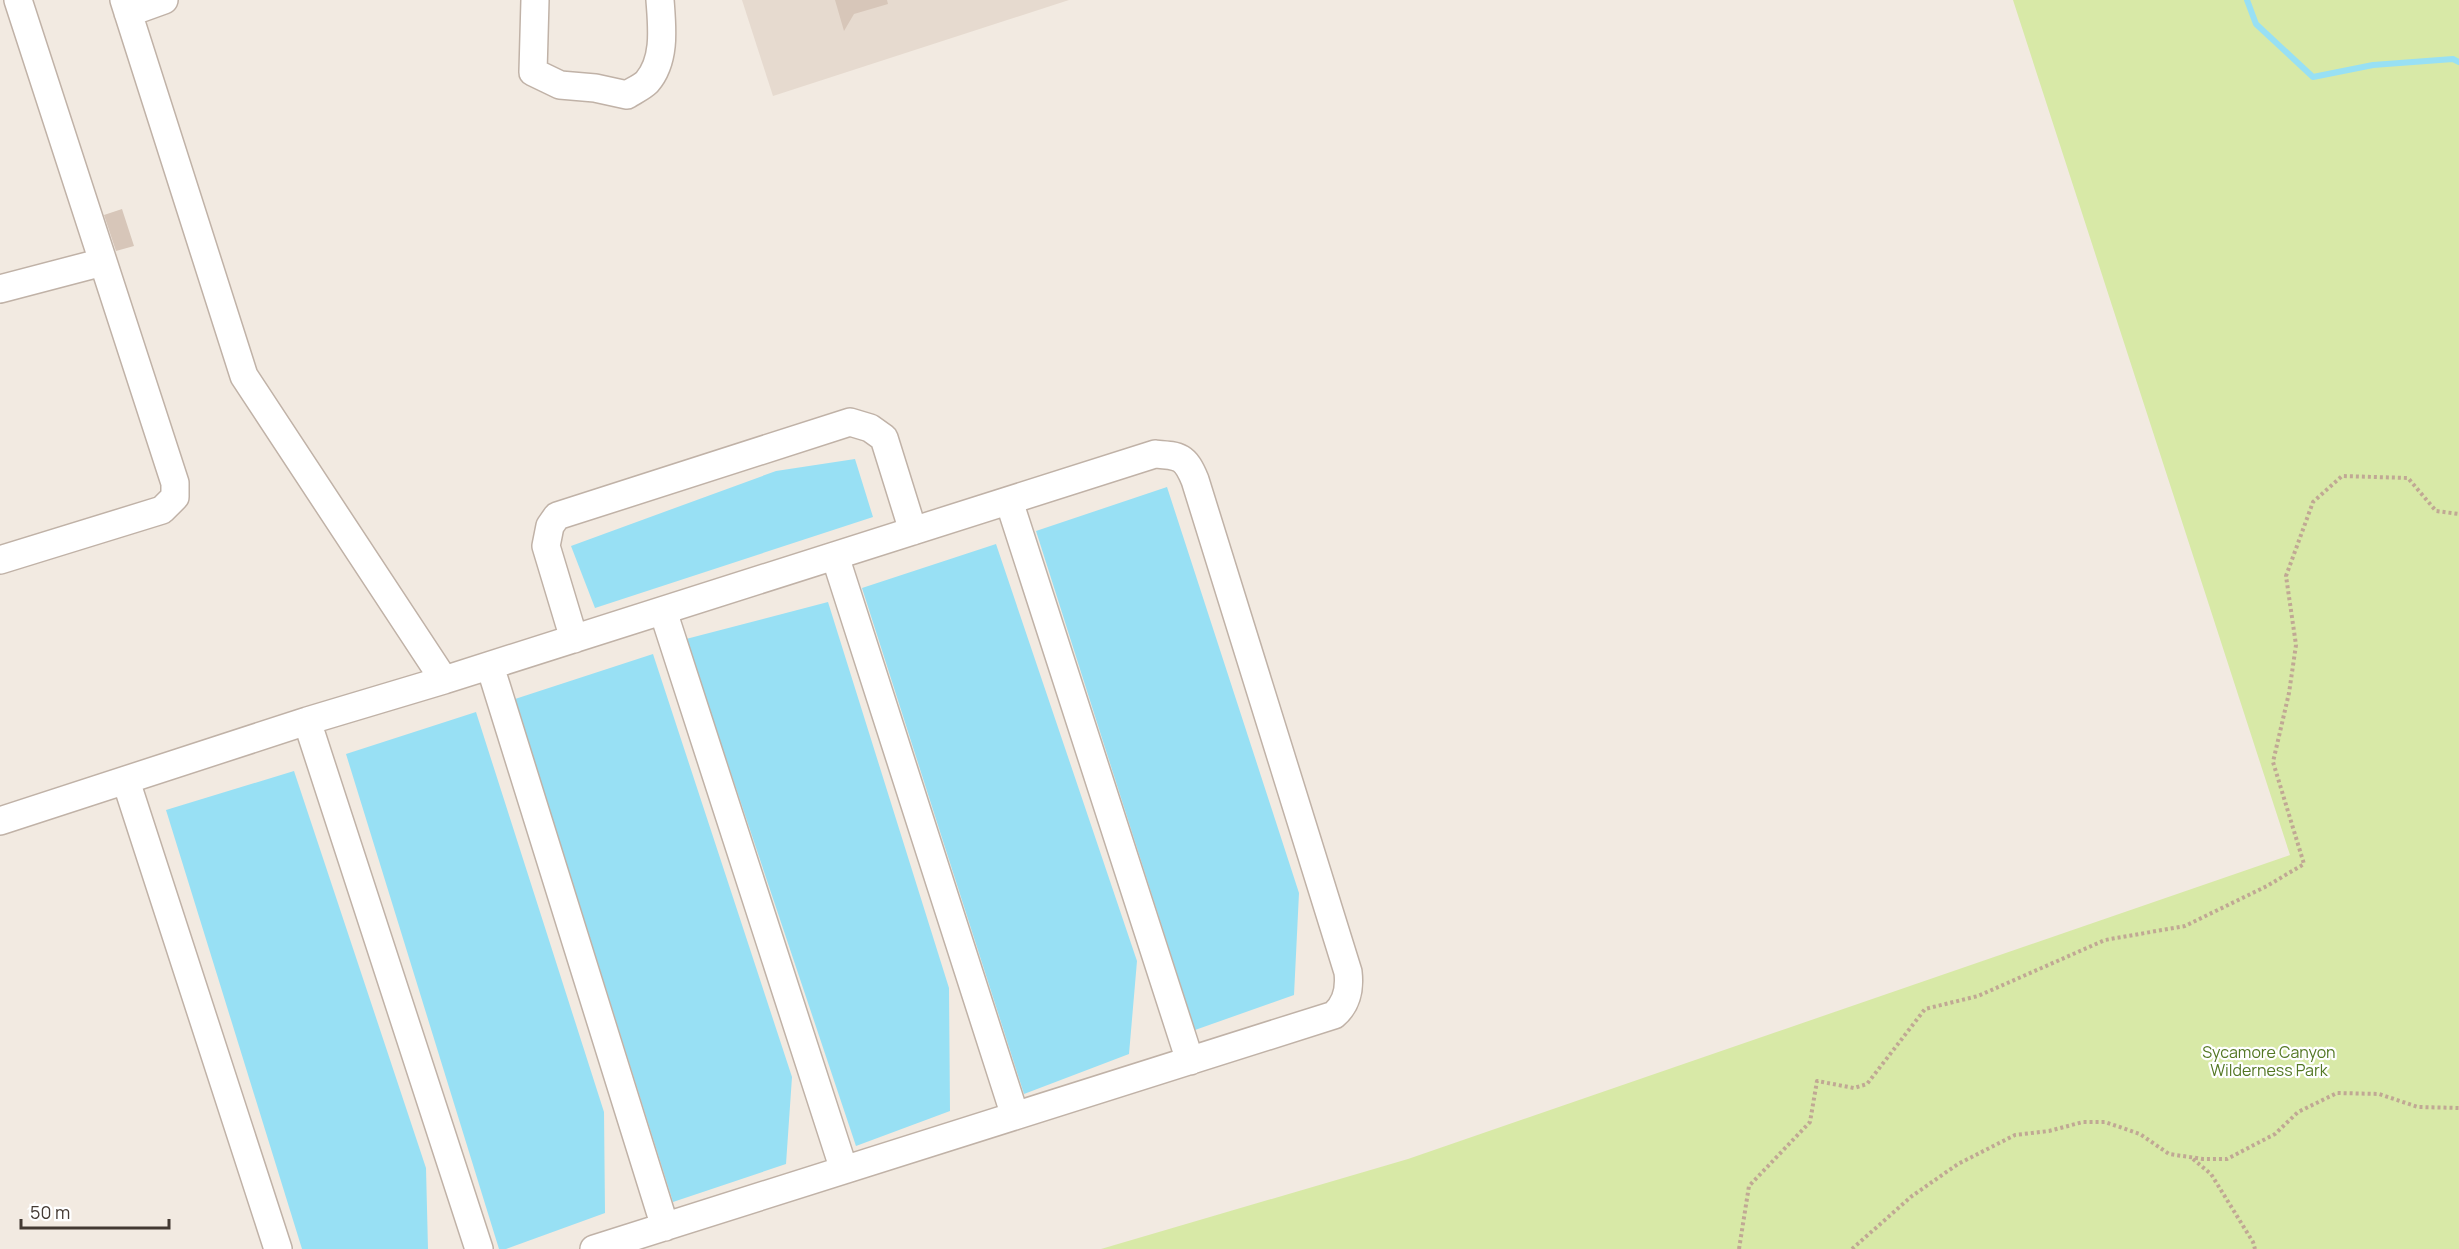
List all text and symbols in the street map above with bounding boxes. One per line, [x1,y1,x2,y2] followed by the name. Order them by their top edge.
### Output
[2202,1041,2336,1081] park label: Sycamore Canyon Wilderness Park
[21,1192,170,1230] scale bar
[30,1200,70,1224] text: 50 m

